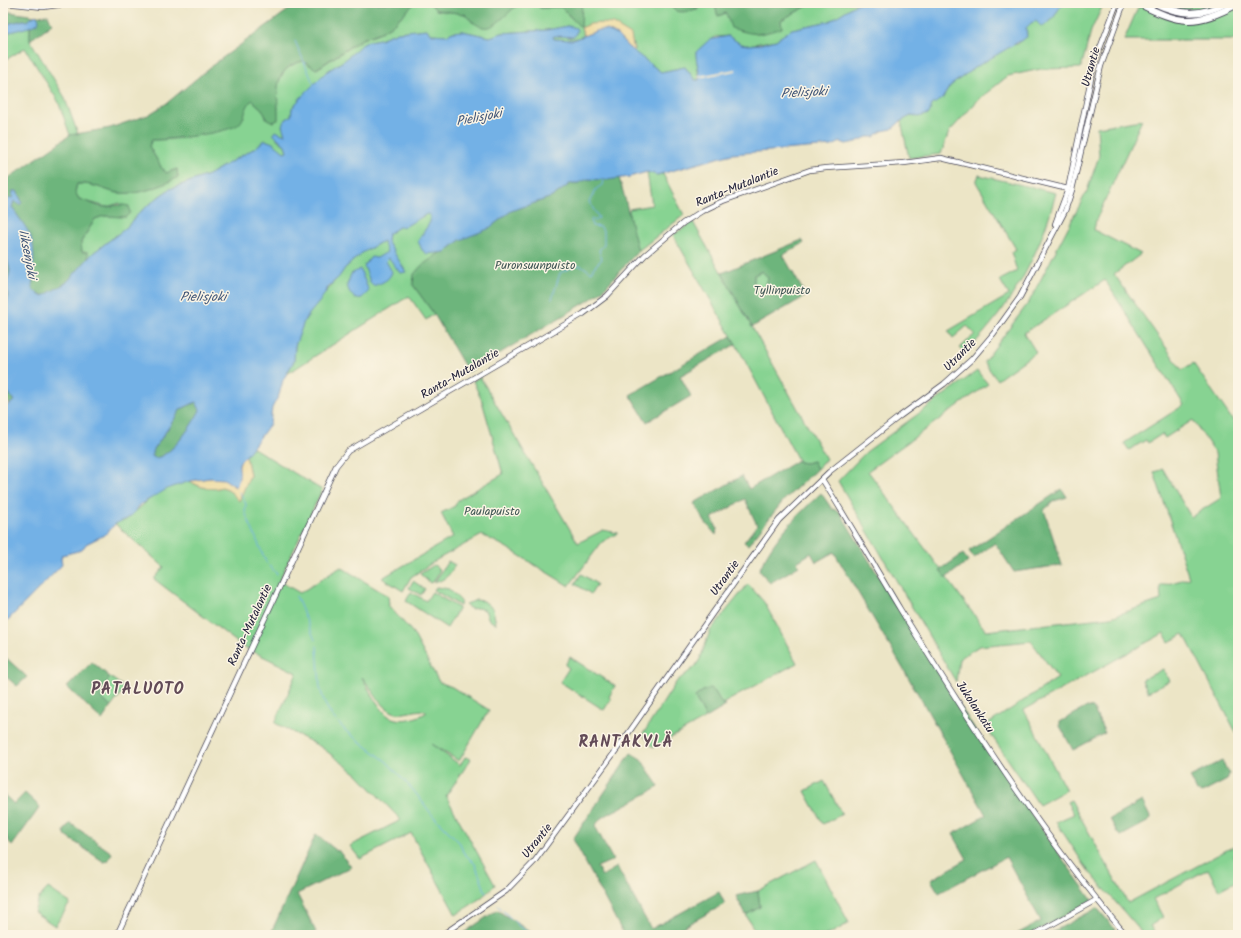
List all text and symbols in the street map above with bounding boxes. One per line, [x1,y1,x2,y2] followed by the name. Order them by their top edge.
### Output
[1076,44,1106,89] street label: Utrantie
[780,81,831,105] water label: Pielisjoki
[454,103,507,133] water label: Pielisjoki
[693,161,782,212] street label: Ranta-Mutalantie
[12,227,43,283] water label: Iiksenjoki
[495,256,575,275] park label: Puronsuunpuisto
[754,281,810,300] park label: Tyllinpuisto
[180,287,229,308] water label: Pielisjoki
[939,333,982,376] street label: Utrantie
[417,343,503,404] street label: Ranta-Mutalantie
[464,502,520,521] park label: Paulapuisto
[705,555,745,600] street label: Utrantie
[223,580,277,669] street label: Ranta-Mutalantie
[91,677,185,702] district label: PATALUOTO
[951,677,999,737] street label: Jukolankatu
[578,730,674,755] district label: RANTAKYLÄ
[517,819,558,863] street label: Utrantie

